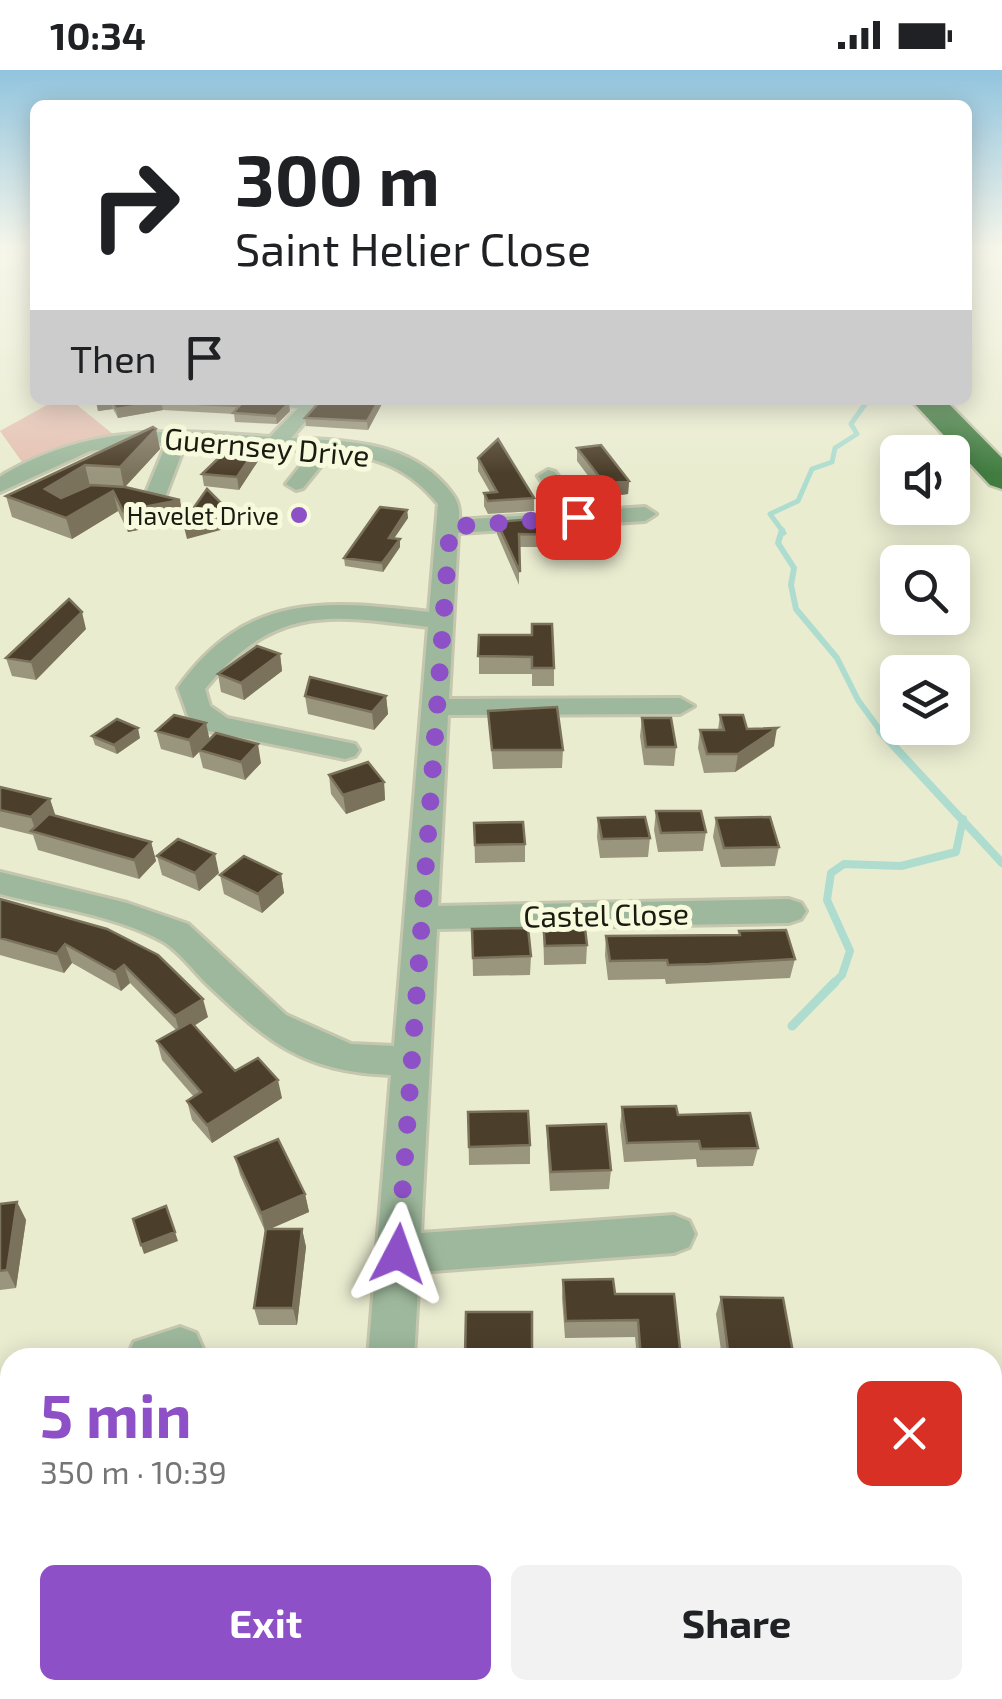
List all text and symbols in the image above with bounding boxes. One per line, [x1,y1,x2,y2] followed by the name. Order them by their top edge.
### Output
[50,12,146,58] text: 10:34
[235,136,440,220] text: 300 m
[70,140,200,270] icon: right
[235,221,591,275] text: Saint Helier Close
[177,330,232,385] icon: arrive
[70,335,157,381] text: Then
[163,419,371,473] street label: Guernsey Drive
[880,435,970,745] map controls
[880,435,970,525] button: sound
[536,475,621,560] pin
[551,490,606,545] icon: arrive
[127,500,279,530] place label: Havelet Drive
[288,504,310,526] marker: Havelet Drive
[880,545,970,635] button: search
[880,655,970,745] button: layers
[523,895,689,933] street label: Castel Close
[346,1202,450,1306] position arrow
[40,1378,192,1450] text: 5 min
[857,1381,962,1486] button: close
[40,1452,227,1490] text: 350 m · 10:39
[40,1565,491,1680] button: Exit
[511,1565,962,1680] button: Share

